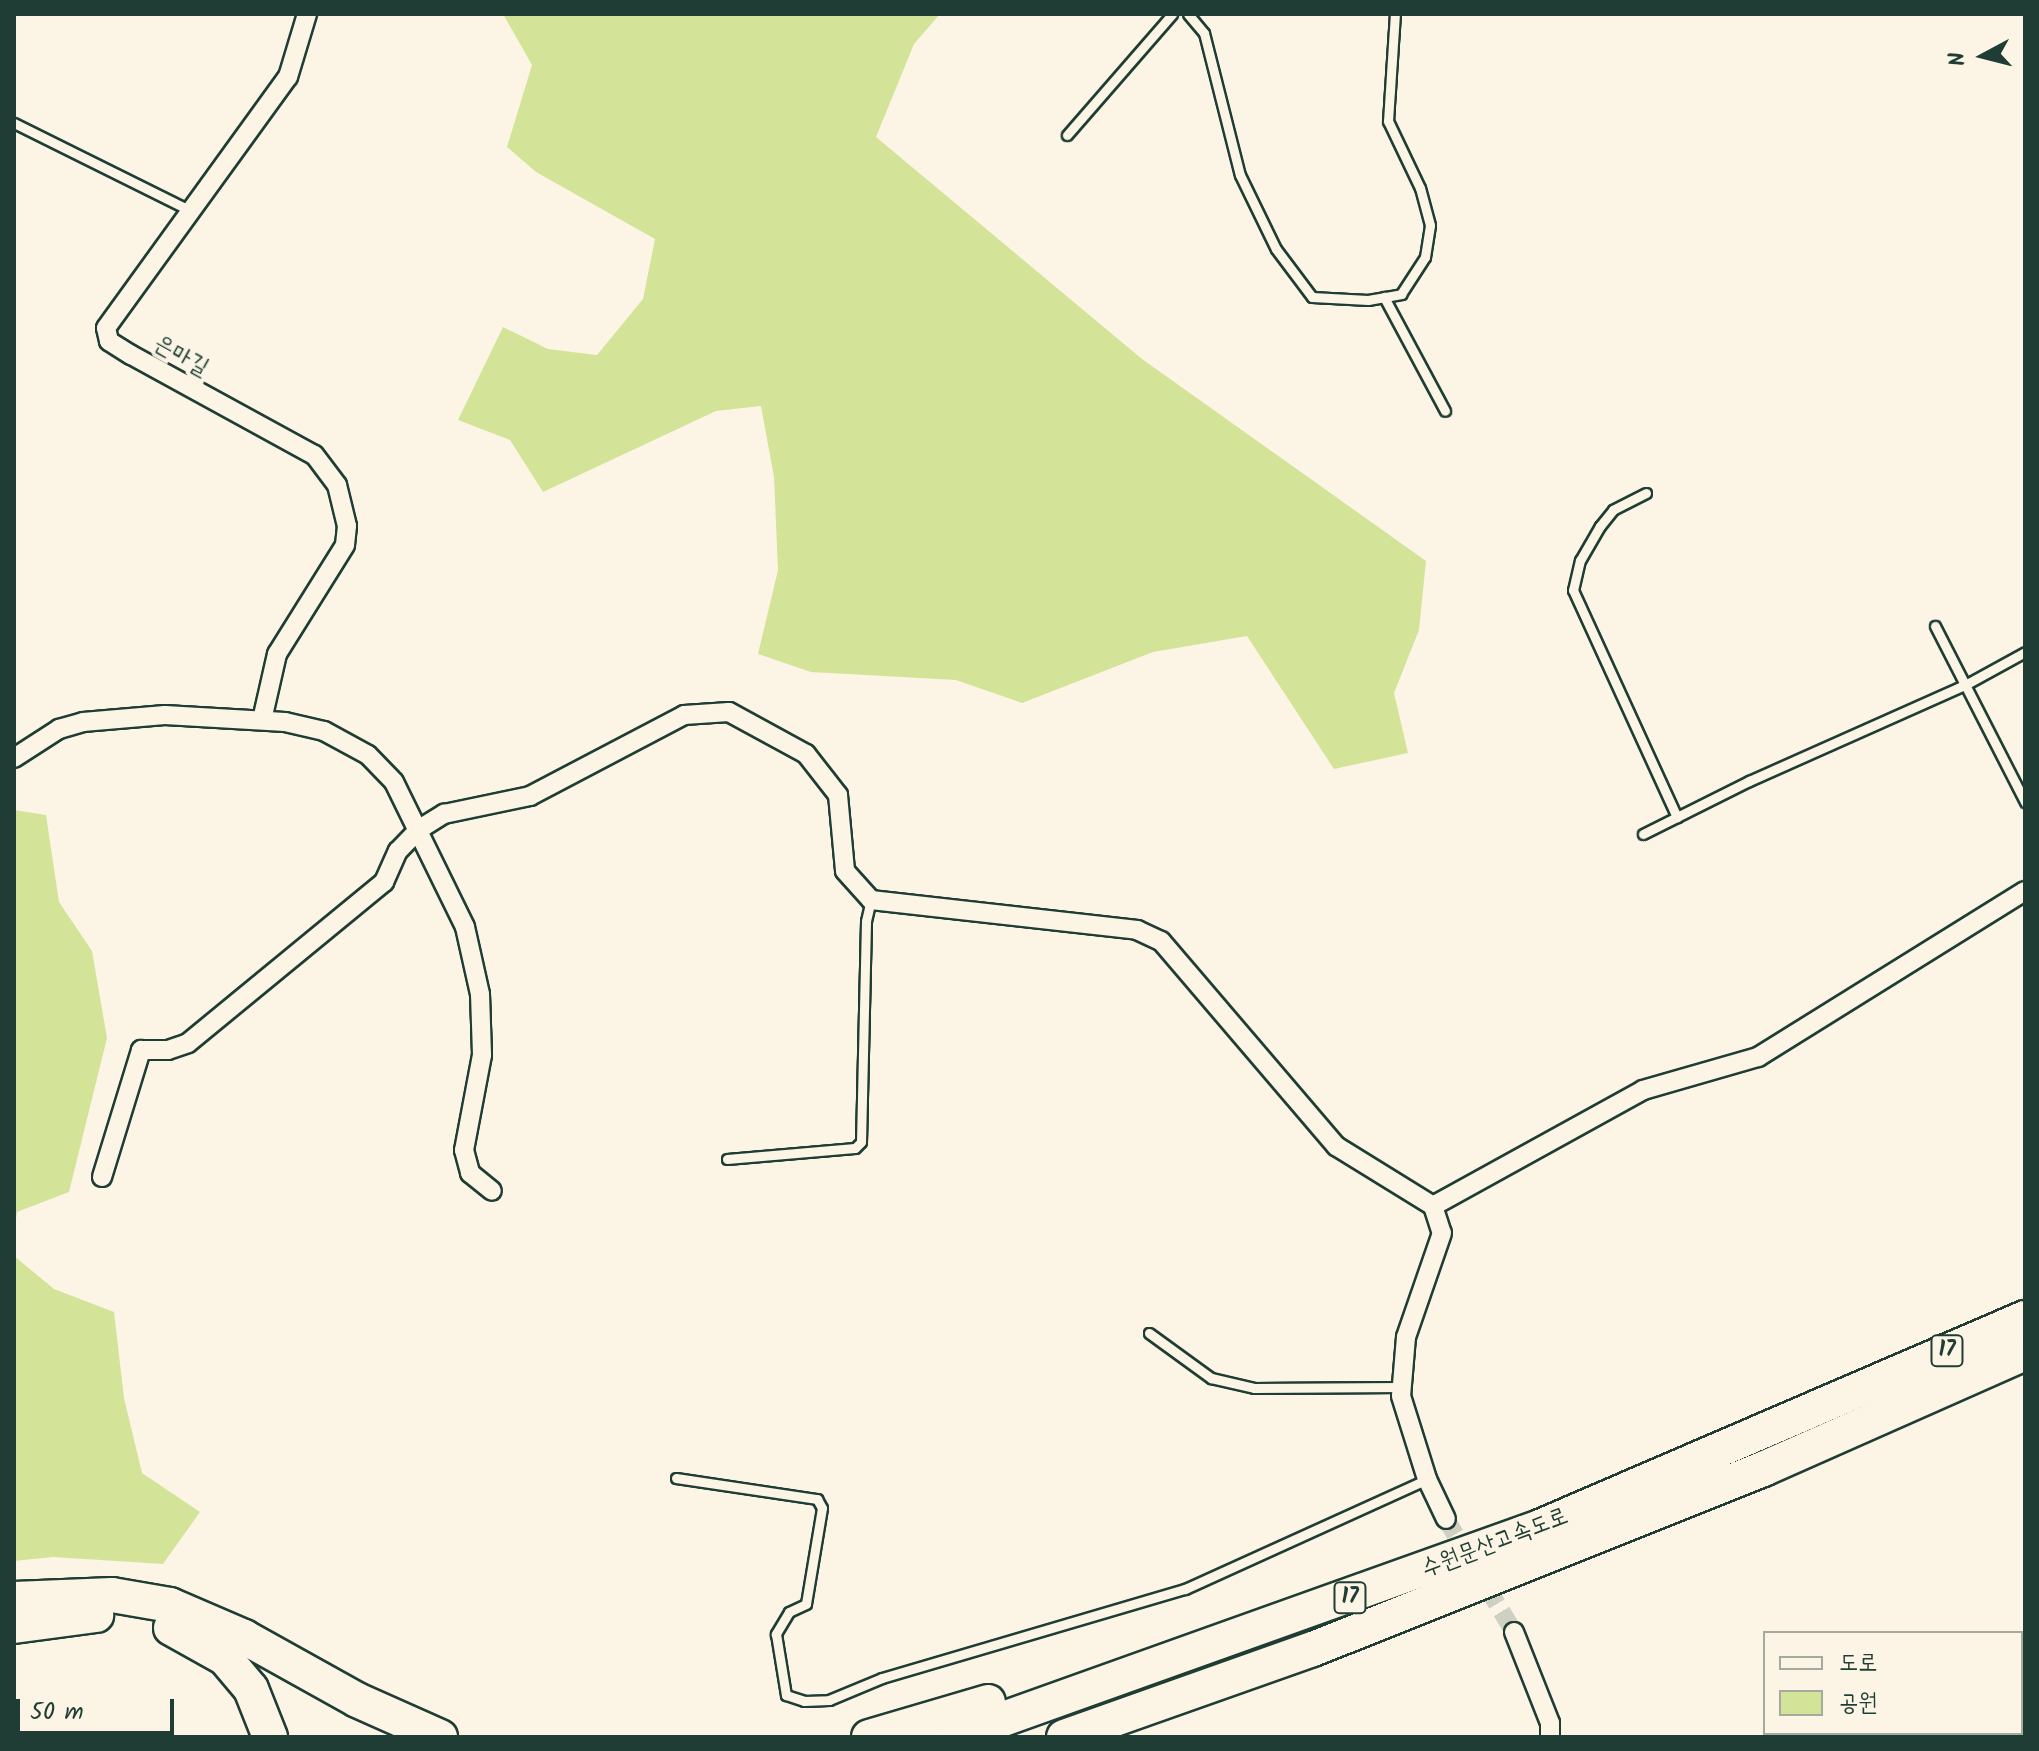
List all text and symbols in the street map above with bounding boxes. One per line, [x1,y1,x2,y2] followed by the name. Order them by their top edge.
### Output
[1943,16,2023,96] north arrow
[1940,50,1977,68] text: N
[149,329,213,383] street label: 은마길
[1929,1333,1965,1369] road number: 17
[1418,1502,1572,1584] street label: 수원문산고속도로
[1332,1580,1368,1616] road number: 17
[1763,1631,2023,1735] legend
[1839,1644,1878,1683] text: 도로
[20,1683,178,1733] scale bar
[1839,1684,1878,1723] text: 공원
[30,1693,84,1732] text: 50 m

